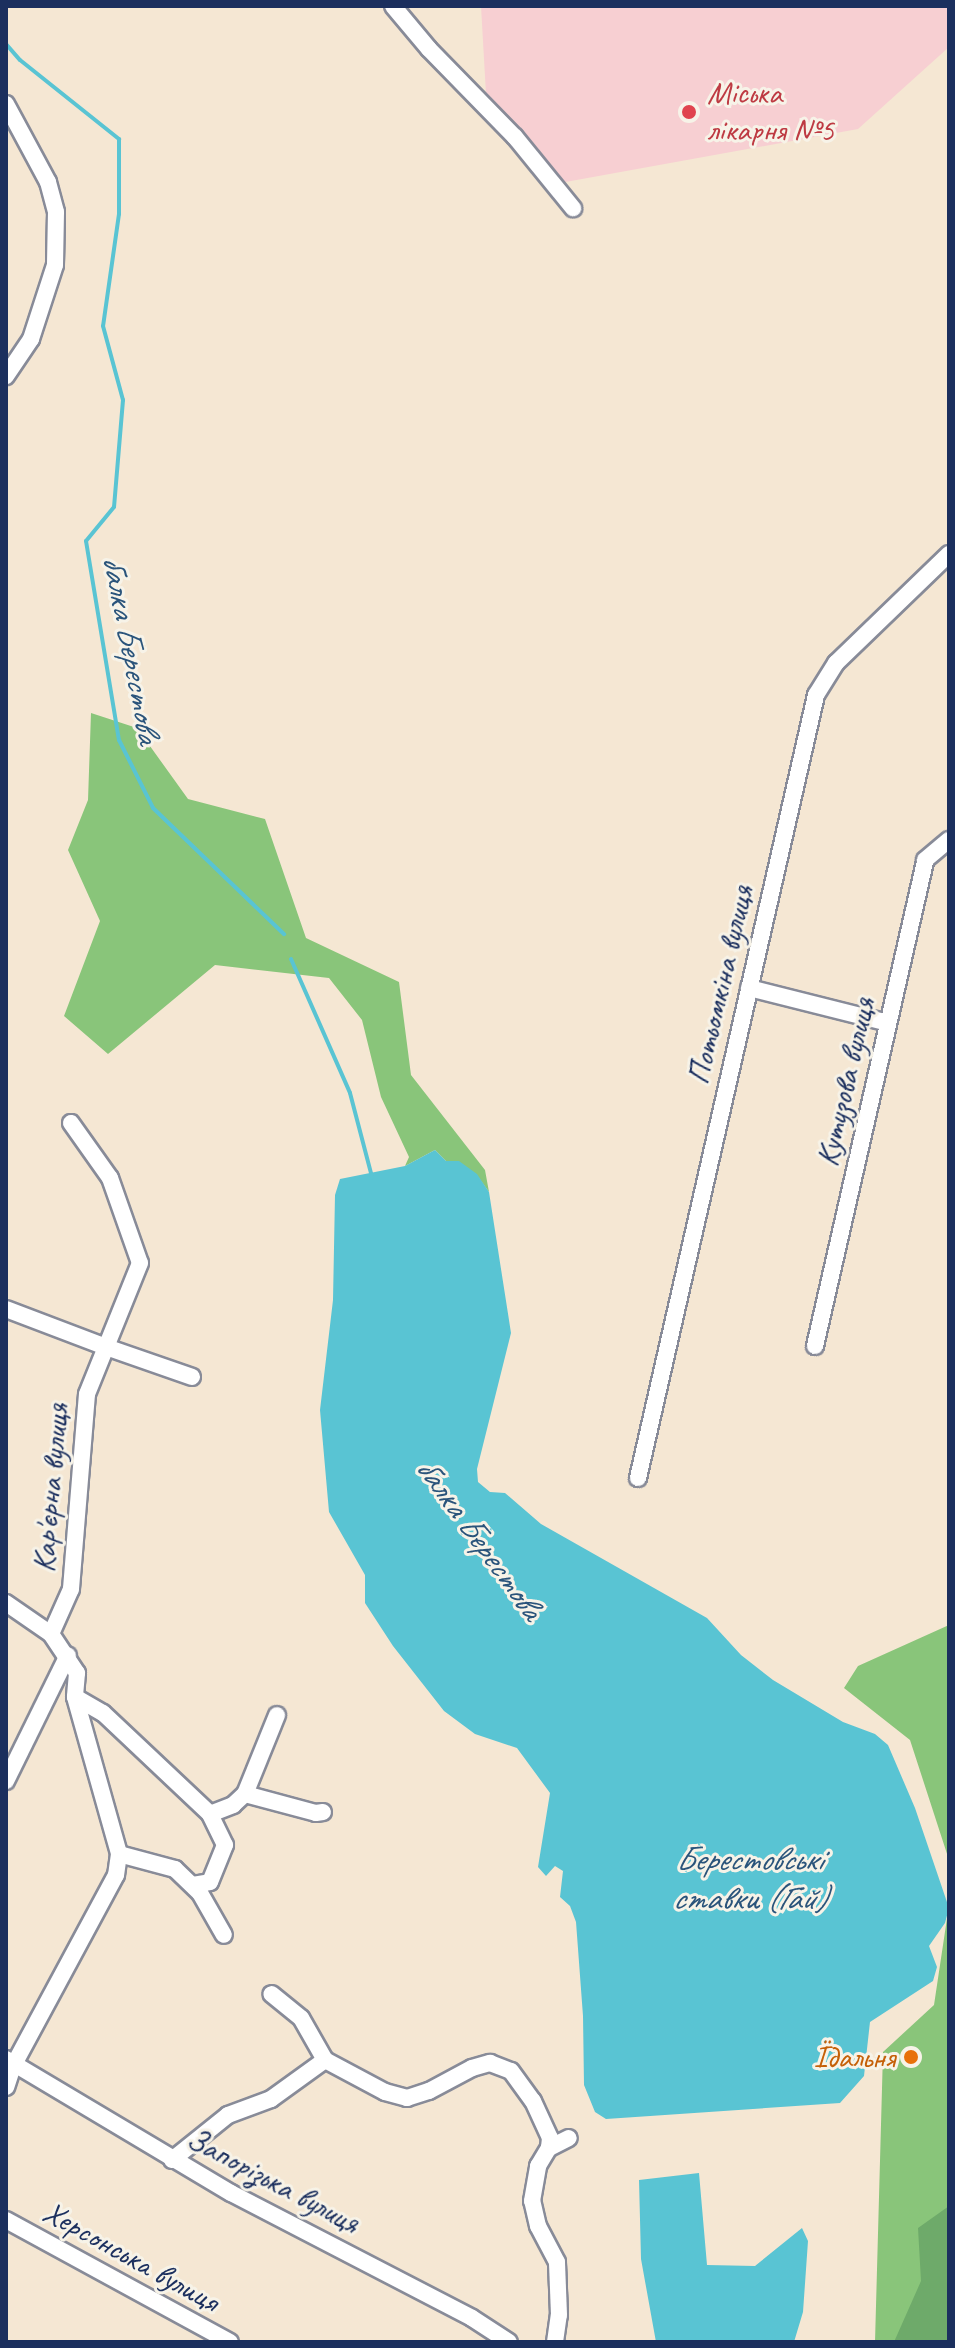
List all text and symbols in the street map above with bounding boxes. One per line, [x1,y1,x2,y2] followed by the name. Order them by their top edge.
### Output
[707,75,834,150] place label: Міська лікарня №5
[678,101,700,123] marker: Міська лікарня №5
[94,551,170,747] water label: балка Берестова
[679,881,763,1089] street label: Потьомкіна вулиця
[808,993,884,1171] street label: Кутузова вулиця
[24,1402,78,1574] street label: Кар'єрна вулиця
[407,1449,553,1627] water label: балка Берестова
[672,1838,826,1918] water label: Берестовські ставки (Гай)
[813,2038,895,2076] place label: Їдальня
[902,2048,920,2066] marker: Їдальня
[179,2119,367,2243] street label: Запорізька вулиця
[36,2193,226,2321] street label: Херсонська вулиця

